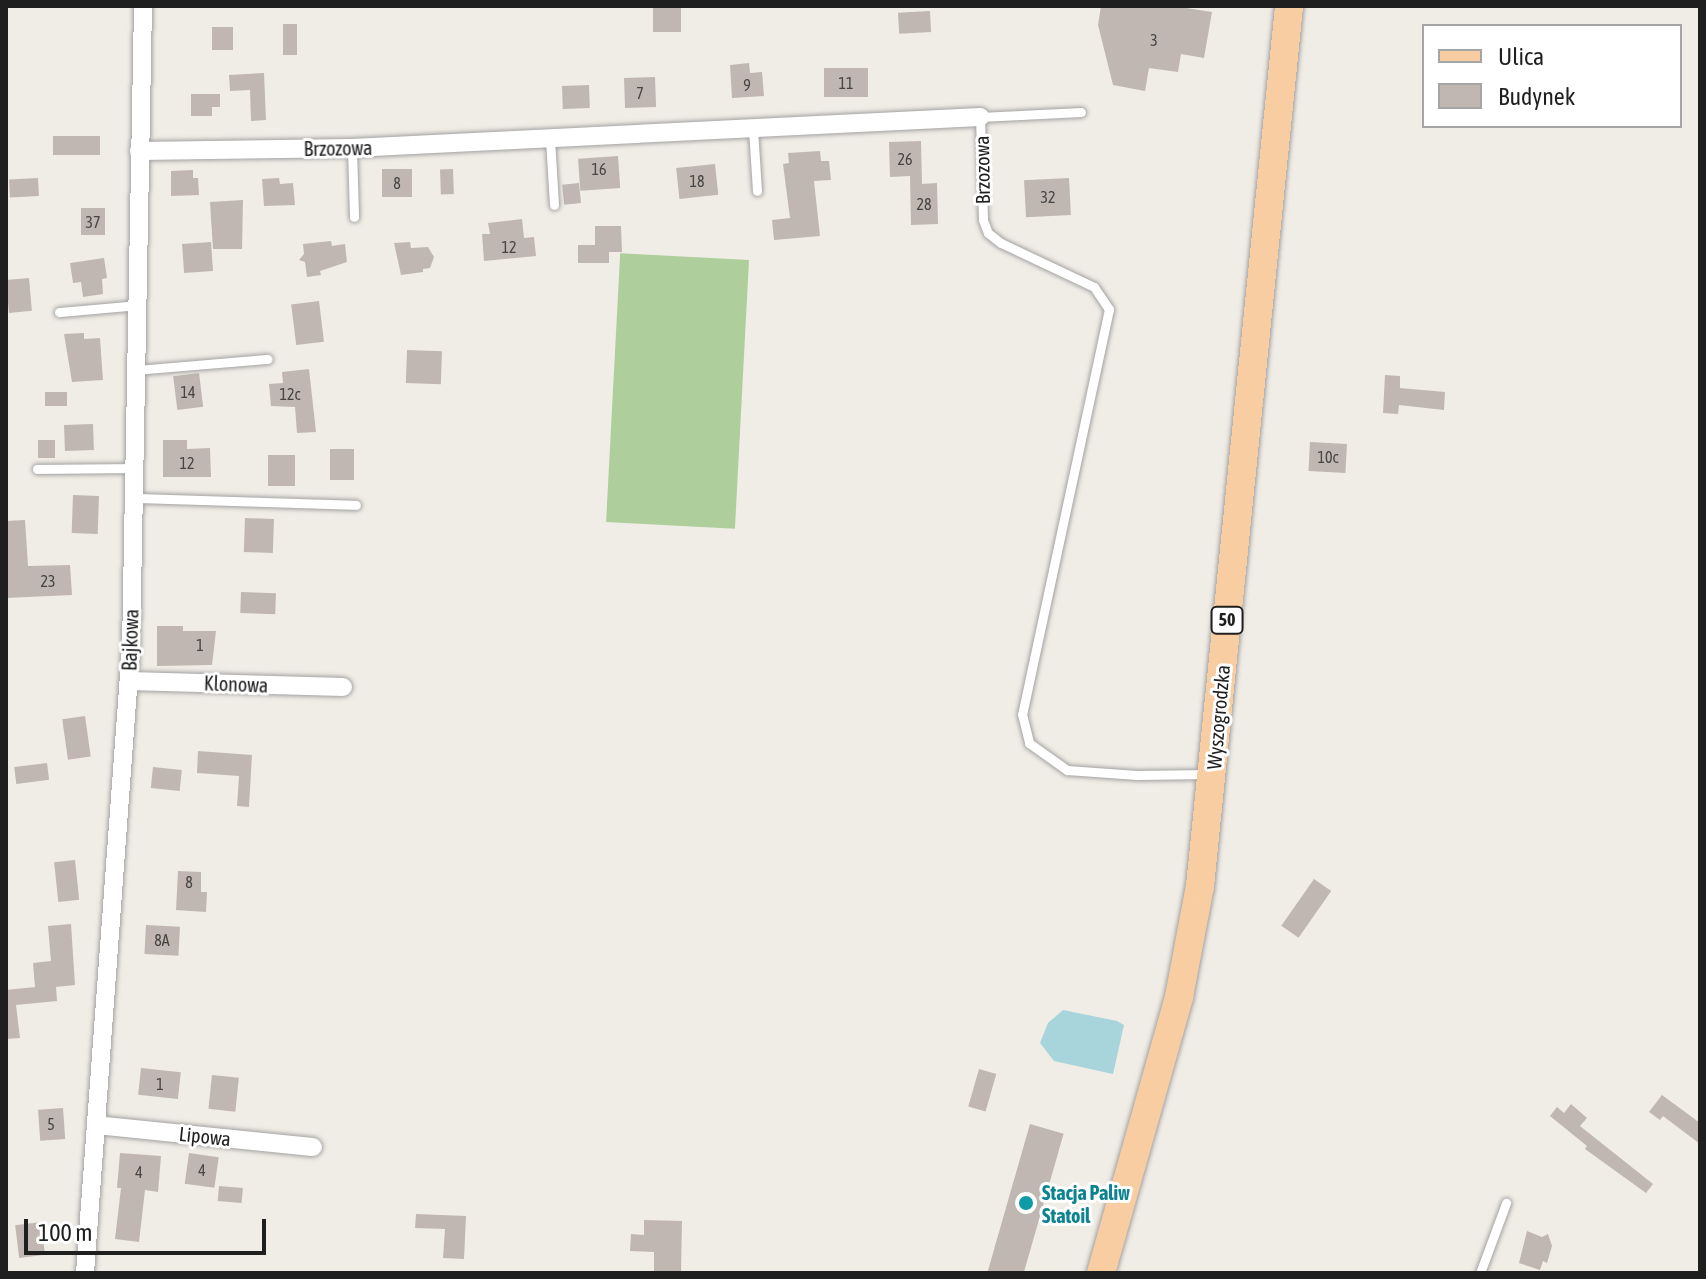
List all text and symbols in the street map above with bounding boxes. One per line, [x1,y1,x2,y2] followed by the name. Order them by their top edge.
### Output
[1422,24,1682,128] legend
[1150,30,1158,50] house number: 3
[1498,43,1544,70] text: Ulica
[838,73,854,93] house number: 11
[743,75,751,95] house number: 9
[636,83,644,103] house number: 7
[1498,83,1575,110] text: Budynek
[303,135,373,161] street label: Brzozowa
[969,135,995,205] street label: Brzozowa
[897,149,913,169] house number: 26
[591,159,607,179] house number: 16
[689,171,705,191] house number: 18
[393,173,401,193] house number: 8
[1040,187,1056,207] house number: 32
[916,194,932,214] house number: 28
[85,212,101,232] house number: 37
[501,237,517,257] house number: 12
[180,382,196,402] house number: 14
[280,384,300,404] house number: 12c
[1318,447,1338,467] house number: 10c
[179,453,195,473] house number: 12
[40,571,56,591] house number: 23
[1209,606,1245,634] road number: 50
[117,609,143,671] street label: Bajkowa
[196,635,204,655] house number: 1
[1201,664,1235,770] street label: Wyszogrodzka
[203,671,269,697] street label: Klonowa
[185,872,193,892] house number: 8
[154,930,170,950] house number: 8A
[156,1074,164,1094] house number: 1
[47,1114,55,1134] house number: 5
[178,1121,232,1151] street label: Lipowa
[198,1160,206,1180] house number: 4
[135,1162,143,1182] house number: 4
[1042,1180,1130,1227] place label: Stacja Paliw Statoil
[1017,1194,1035,1212] marker: Stacja Paliw Statoil
[28,1203,270,1253] scale bar
[38,1219,92,1246] text: 100 m

